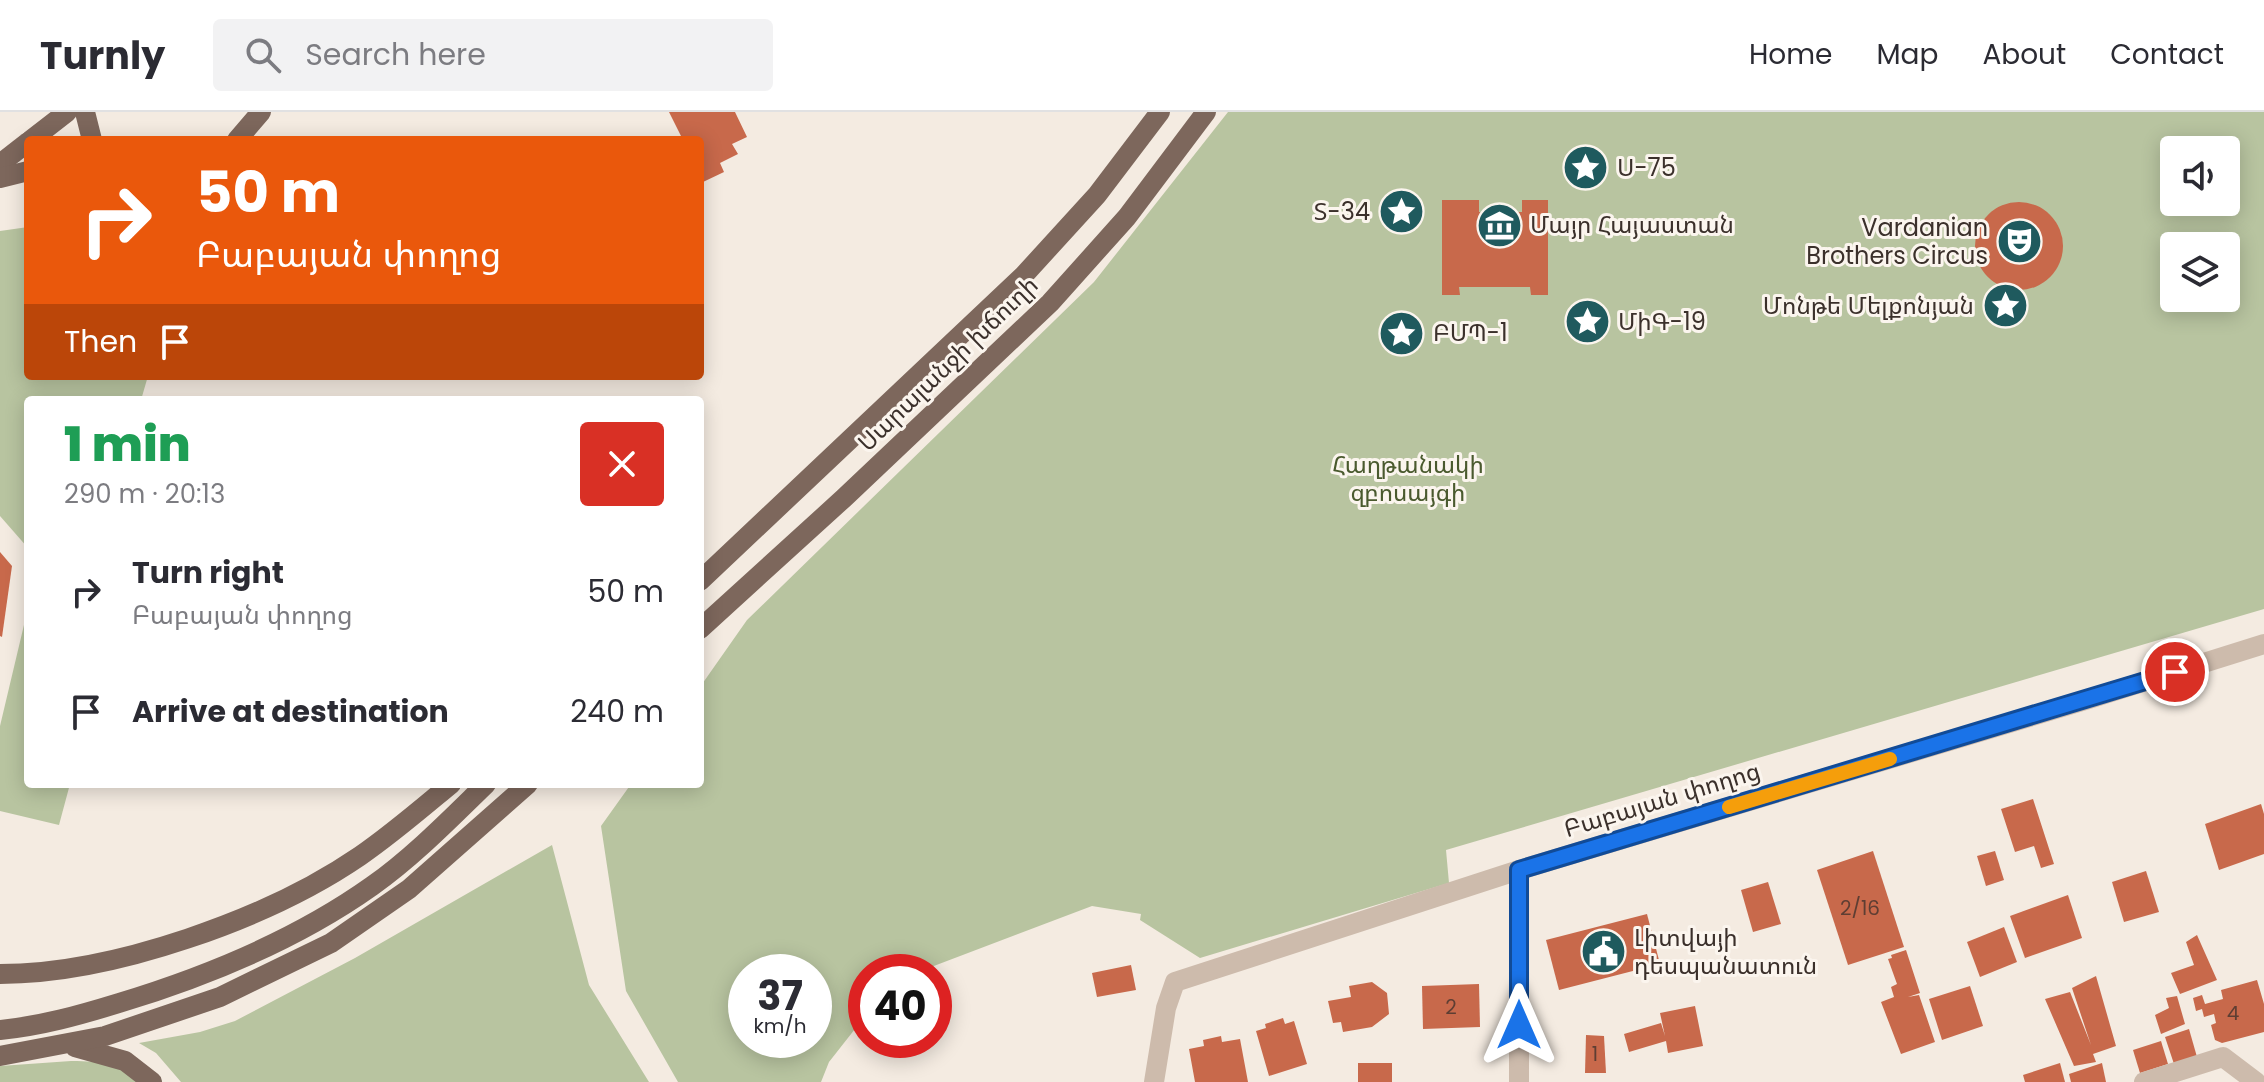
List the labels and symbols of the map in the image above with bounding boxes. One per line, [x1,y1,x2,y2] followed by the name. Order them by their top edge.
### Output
[1562,144,1610,192] place icon: Ս-75
[1617,151,1676,184] place label: Ս-75
[1377,188,1425,236] place icon: Տ-34
[1314,195,1370,228] place label: Տ-34
[1475,201,1523,249] museum icon: Մայր Հայաստան
[1530,208,1734,241] place label: Մայր Հայաստան
[1806,211,1988,272] place label: Vardanian Brothers Circus
[1995,218,2043,266] theatre icon: Vardanian Brothers Circus
[850,269,1045,458] street label: Սարալանջի խճուղի
[1981,282,2029,330] place icon: Մոնթե Մելքոնյան
[1763,289,1974,322] place label: Մոնթե Մելքոնյան
[1563,298,1611,346] place icon: ՄիԳ-19
[1618,305,1706,338] place label: ՄիԳ-19
[1378,309,1426,357] place icon: ԲՄՊ-1
[1433,316,1508,349] place label: ԲՄՊ-1
[1332,448,1484,509] park label: Հաղթանակի զբոսայգի
[2141,638,2209,706] pin
[1560,754,1764,845] street label: Բաբայան փողոց
[1840,894,1880,922] house number: 2/16
[1634,921,1817,982] place label: Լիտվայի դեսպանատուն
[1579,928,1627,976] public building icon: Լիտվայի դեսպանատուն
[848,954,952,1058] speed limit sign: 40
[1477,983,1561,1067] position arrow
[1445,993,1457,1021] house number: 2
[2227,999,2239,1027] house number: 4
[1592,1040,1598,1068] house number: 1

